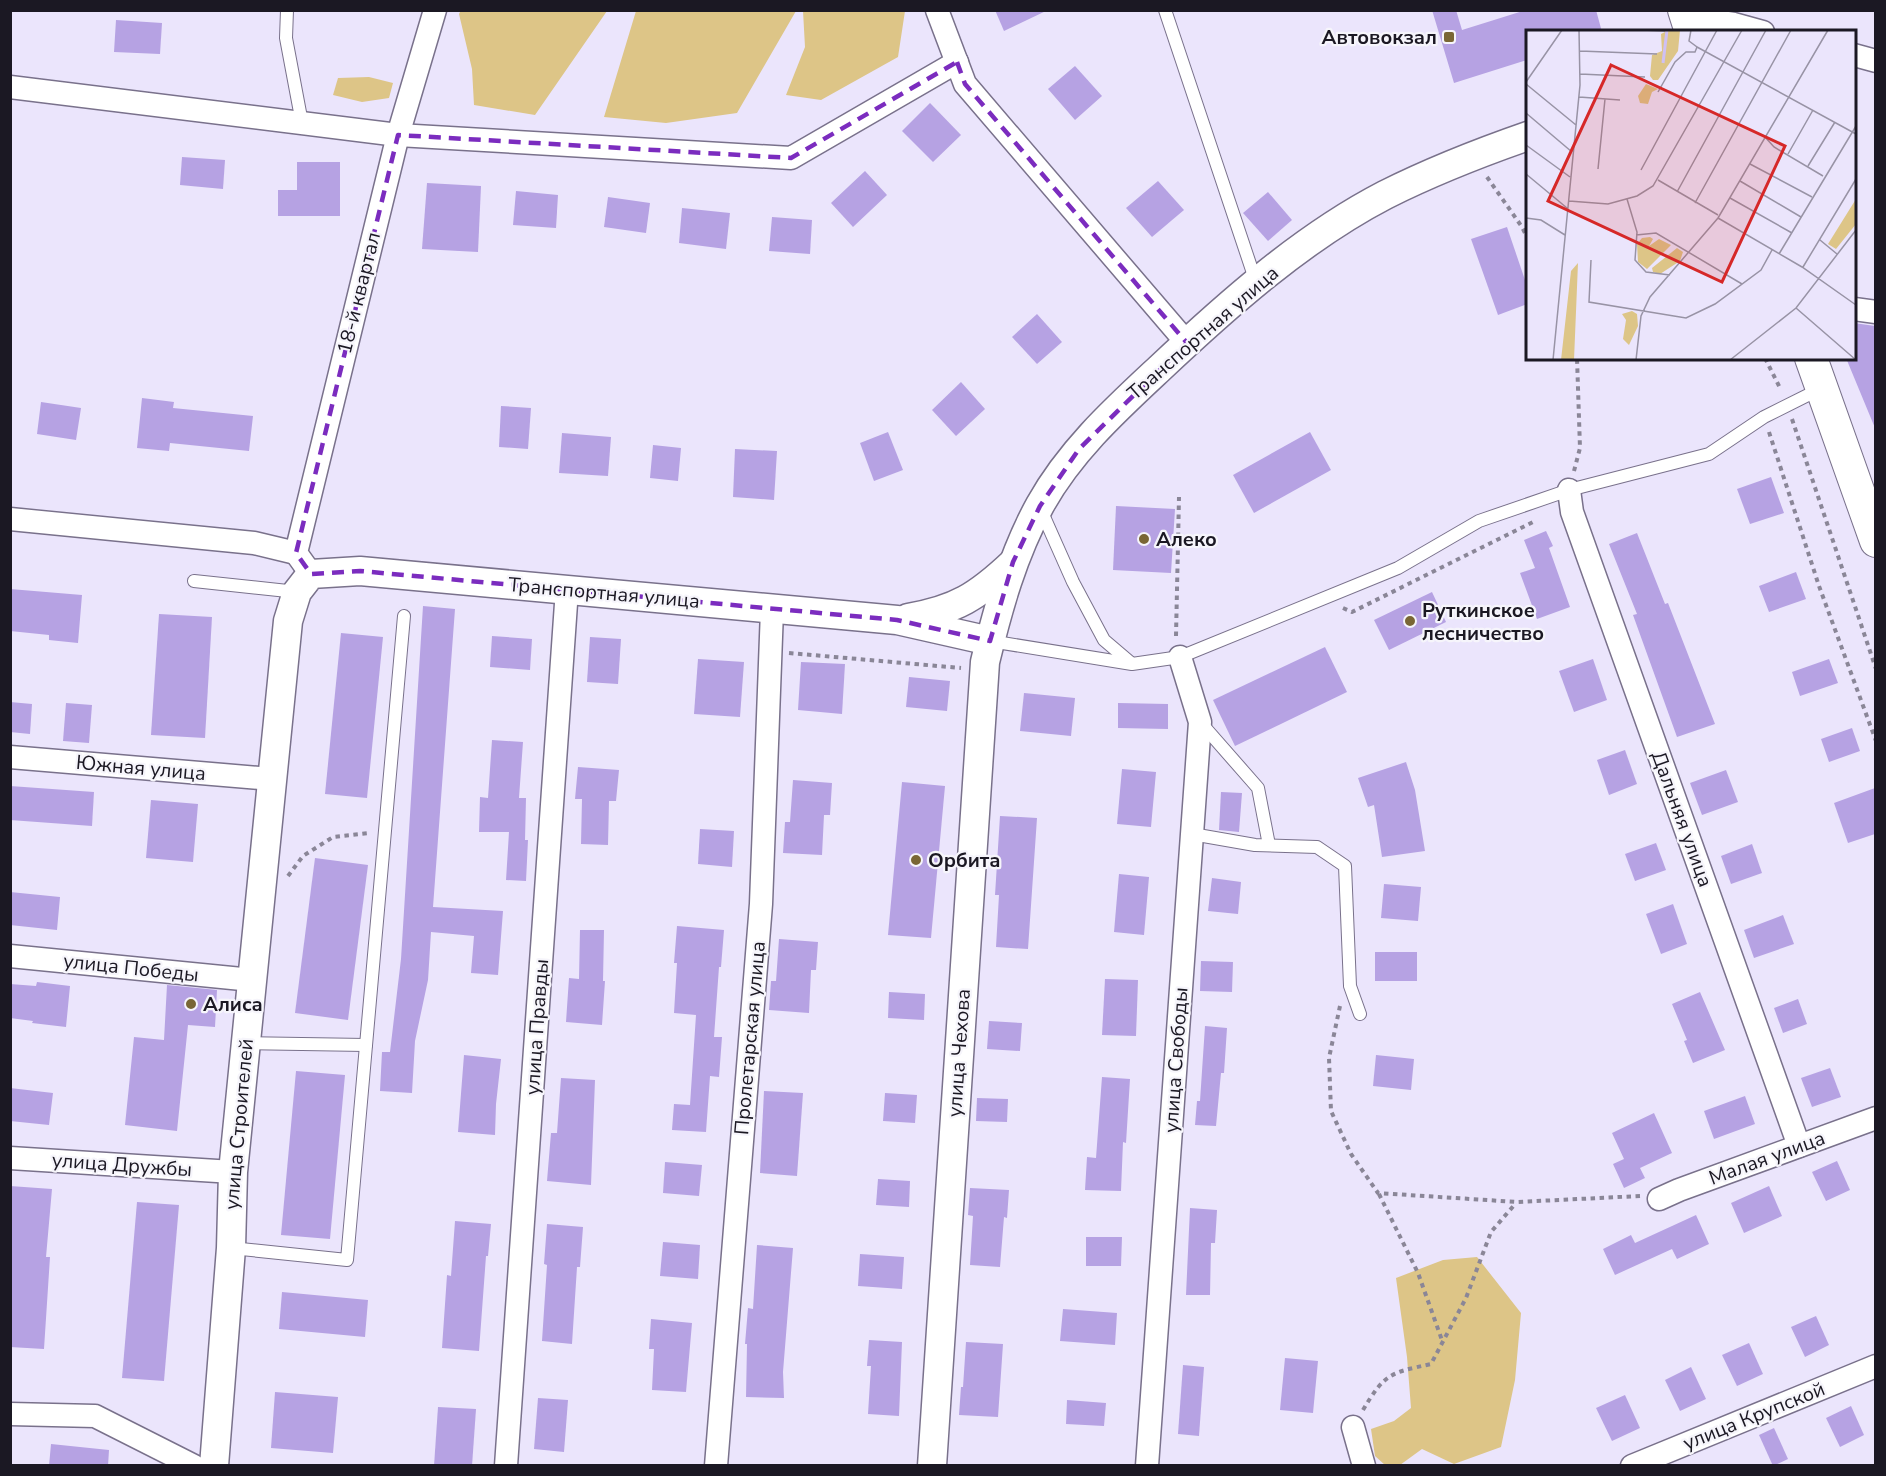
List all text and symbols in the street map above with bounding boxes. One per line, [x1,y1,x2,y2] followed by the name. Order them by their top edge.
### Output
[1322,24,1437,51] place label: Автовокзал
[1442,30,1456,44] marker: Автовокзал
[1526,30,1856,360] inset map
[331,229,387,357] street label: 18-й квартал
[1122,260,1284,406] street label: Транспортная улица
[1156,526,1217,553] place label: Алеко
[1137,532,1151,546] marker: Алеко
[507,571,701,615] street label: Транспортная улица
[1422,597,1544,647] place label: Руткинское лесничество
[1403,614,1417,628] marker: Руткинское лесничество
[1645,747,1719,891] street label: Дальняя улица
[75,749,207,787] street label: Южная улица
[928,847,1001,874] place label: Орбита
[909,853,923,867] marker: Орбита
[728,940,772,1136] street label: Пролетарская улица
[62,947,200,989] street label: улица Победы
[519,958,555,1096] street label: улица Правды
[1157,986,1195,1134] street label: улица Свободы
[941,988,977,1118] street label: улица Чехова
[203,991,263,1018] place label: Алиса
[184,997,198,1011] marker: Алиса
[218,1037,260,1211] street label: улица Строителей
[1705,1124,1829,1192] street label: Малая улица
[51,1147,193,1183] street label: улица Дружбы
[1679,1375,1829,1457] street label: улица Крупской

